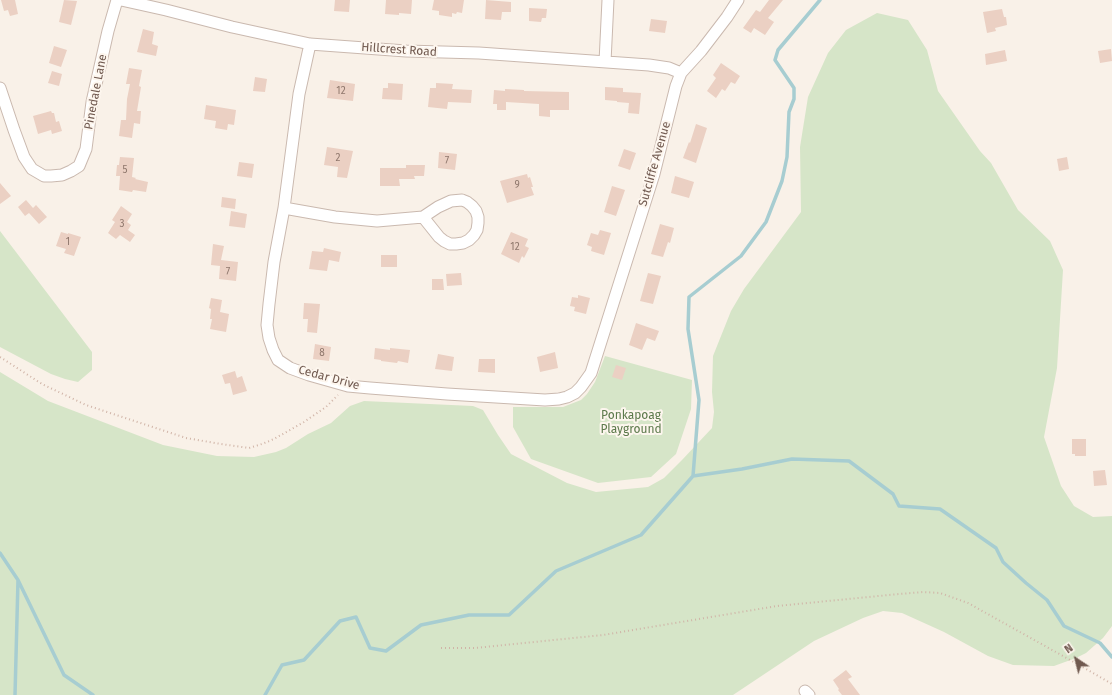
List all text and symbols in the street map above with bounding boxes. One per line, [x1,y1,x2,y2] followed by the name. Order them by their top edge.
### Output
[361,40,437,60] street label: Hillcrest Road
[82,53,110,131] street label: Pinedale Lane
[336,85,346,97] house number: 12
[636,120,674,208] street label: Sutcliffe Avenue
[336,152,340,164] house number: 2
[445,155,449,167] house number: 7
[122,164,128,176] house number: 5
[514,179,520,191] house number: 9
[120,218,124,230] house number: 3
[66,236,70,248] house number: 1
[510,241,520,253] house number: 12
[226,266,230,278] house number: 7
[319,347,325,359] house number: 8
[297,363,361,393] street label: Cedar Drive
[600,409,662,437] park label: Ponkapoag Playground
[1056,639,1096,679] north arrow
[1062,641,1076,656] text: N

